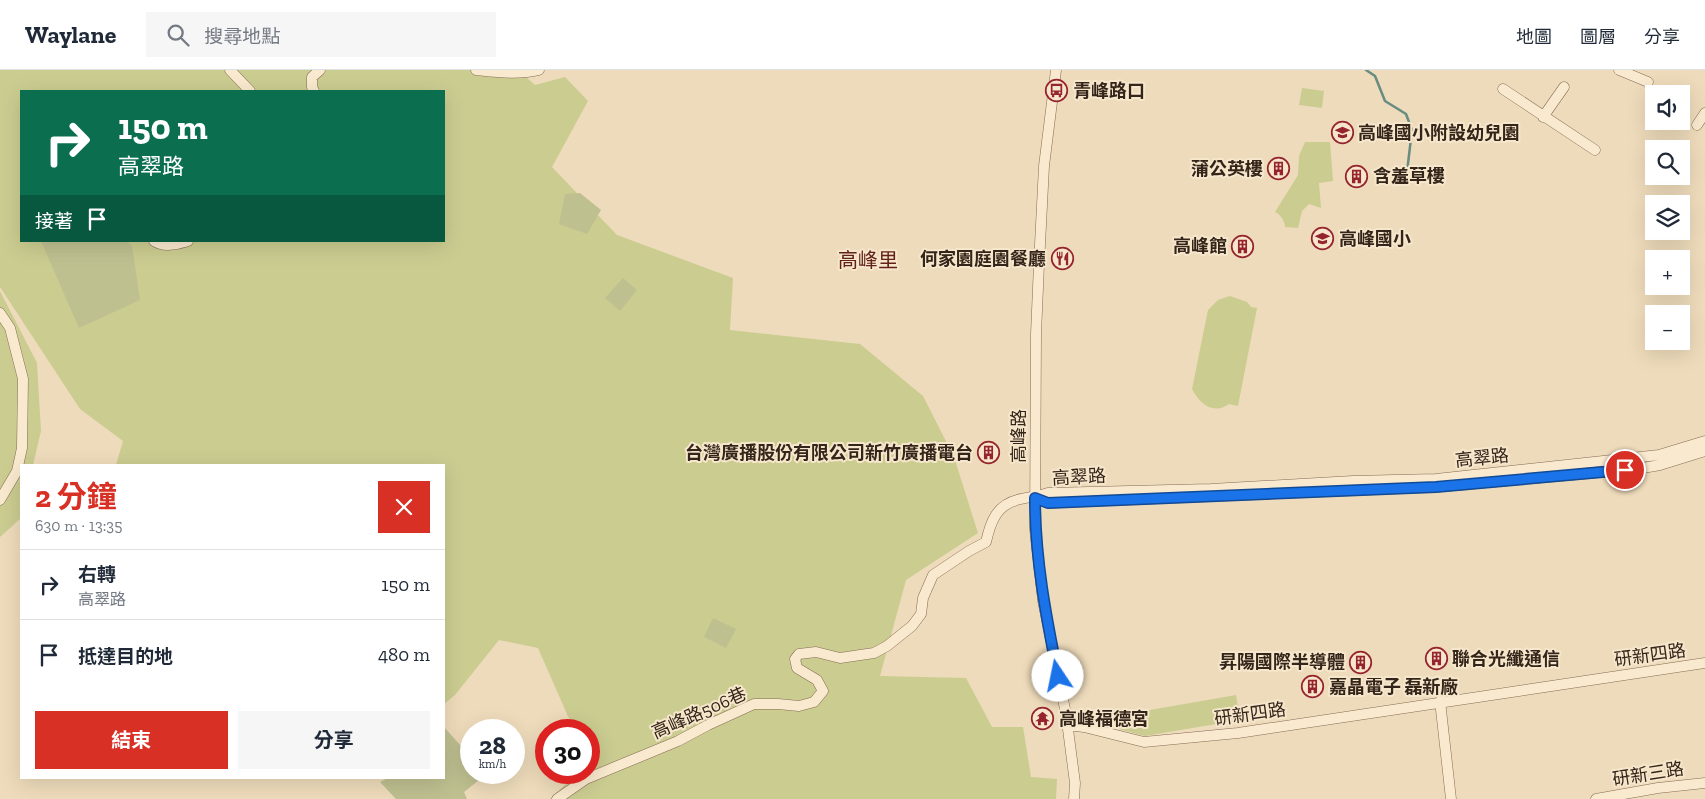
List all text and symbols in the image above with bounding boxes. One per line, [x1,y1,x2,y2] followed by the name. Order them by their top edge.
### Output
[146,12,496,57] search box
[25,20,116,49] text: Waylane
[164,21,192,49] icon: search
[204,25,280,48] text: 搜尋地點
[1516,26,1552,48] text: 地圖
[1580,26,1616,48] text: 圖層
[1644,26,1680,48] text: 分享
[1045,79,1069,103] bus stop icon: 青峰路口
[1073,80,1145,102] place label: 青峰路口
[1645,85,1690,350] map controls
[1645,85,1690,130] button: sound
[118,106,208,148] text: 150 m
[35,110,100,175] icon: right
[1330,121,1354,145] school or university icon: 高峰國小附設幼兒園
[1358,122,1520,144] place label: 高峰國小附設幼兒園
[1645,140,1690,185] button: search
[118,153,184,180] text: 高翠路
[1267,157,1291,181] building icon: 蒲公英樓
[1191,158,1263,180] place label: 蒲公英樓
[1345,164,1369,188] building icon: 含羞草樓
[1373,165,1445,187] place label: 含羞草樓
[1645,195,1690,240] button: layers
[83,205,111,233] icon: arrive
[35,210,73,233] text: 接著
[1311,227,1335,251] school or university icon: 高峰國小
[1339,228,1411,250] place label: 高峰國小
[1231,234,1255,258] building icon: 高峰館
[1173,235,1227,257] place label: 高峰館
[1050,247,1074,271] restaurant icon: 何家園庭園餐廳
[838,248,898,272] district label: 高峰里
[920,248,1046,270] place label: 何家園庭園餐廳
[1645,250,1690,295] button: +
[1645,305,1690,350] button: −
[1008,409,1030,463] street label: 高峰路
[977,441,1001,465] building icon: 台灣廣播股份有限公司新竹廣播電台
[685,442,973,464] place label: 台灣廣播股份有限公司新竹廣播電台
[1454,444,1510,472] street label: 高翠路
[1604,449,1646,491] pin
[1611,456,1639,484] icon: arrive
[1051,465,1107,489] street label: 高翠路
[35,479,117,515] text: 2 分鐘
[378,481,430,533] button: close
[35,516,122,535] text: 630 m · 13:35
[78,563,116,586] text: 右轉
[35,571,63,599] icon: right
[381,573,430,596] text: 150 m
[78,590,126,609] text: 高翠路
[1613,639,1687,671] street label: 研新四路
[35,641,63,669] icon: arrive
[378,643,430,666] text: 480 m
[78,645,173,668] text: 抵達目的地
[1424,647,1448,671] building icon: 聯合光纖通信
[1452,648,1560,670] place label: 聯合光纖通信
[1031,649,1083,701] position arrow
[1349,650,1373,674] building icon: 昇陽國際半導體
[1219,651,1345,673] place label: 昇陽國際半導體
[1301,675,1325,699] building icon: 嘉晶電子 磊新廠
[1329,676,1458,698] place label: 嘉晶電子 磊新廠
[648,682,750,744] street label: 高峰路506巷
[1213,698,1287,730] street label: 研新四路
[1031,707,1055,731] temple icon: 高峰福德宮
[1059,708,1149,730] place label: 高峰福德宮
[35,711,228,769] button: 結束
[238,711,430,769] button: 分享
[535,719,600,784] speed limit sign: 30
[479,730,506,760] text: 28
[479,757,506,771] text: km/h
[1611,758,1685,790] street label: 研新三路

